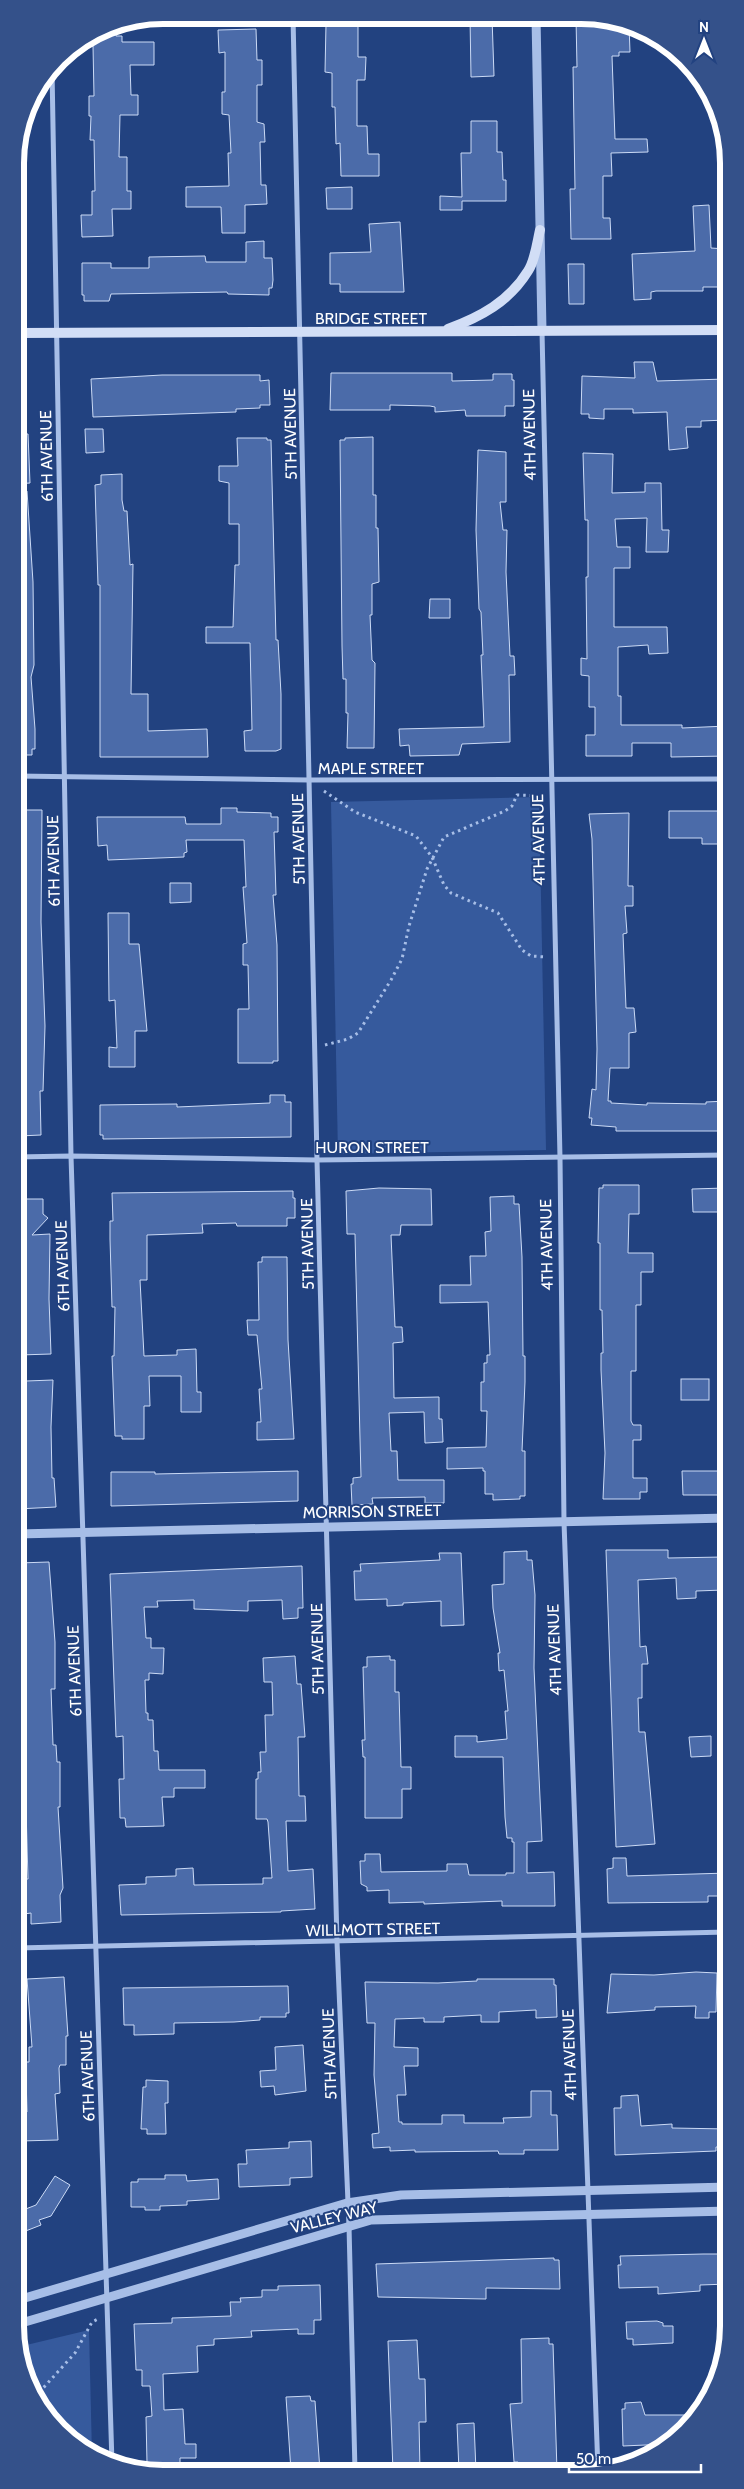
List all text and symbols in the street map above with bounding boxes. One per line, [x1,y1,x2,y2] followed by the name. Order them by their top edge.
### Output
[679,15,729,65] north arrow
[699,18,709,36] text: N
[315,309,427,328] street label: BRIDGE STREET
[280,388,301,480] street label: 5TH AVENUE
[519,389,540,481] street label: 4TH AVENUE
[36,410,57,502] street label: 6TH AVENUE
[318,759,425,778] street label: MAPLE STREET
[288,793,309,885] street label: 5TH AVENUE
[528,794,549,886] street label: 4TH AVENUE
[43,815,64,907] street label: 6TH AVENUE
[315,1138,429,1157] street label: HURON STREET
[297,1198,318,1290] street label: 5TH AVENUE
[536,1199,557,1291] street label: 4TH AVENUE
[51,1220,74,1312] street label: 6TH AVENUE
[302,1501,442,1522] street label: MORRISON STREET
[307,1603,328,1695] street label: 5TH AVENUE
[543,1604,566,1696] street label: 4TH AVENUE
[63,1625,86,1717] street label: 6TH AVENUE
[306,1919,441,1940] street label: WILLMOTT STREET
[318,2008,341,2100] street label: 5TH AVENUE
[558,2009,581,2101] street label: 4TH AVENUE
[76,2030,99,2122] street label: 6TH AVENUE
[289,2197,380,2237] street label: VALLEY WAY
[569,2442,702,2474] scale bar
[576,2450,611,2468] text: 50 m

